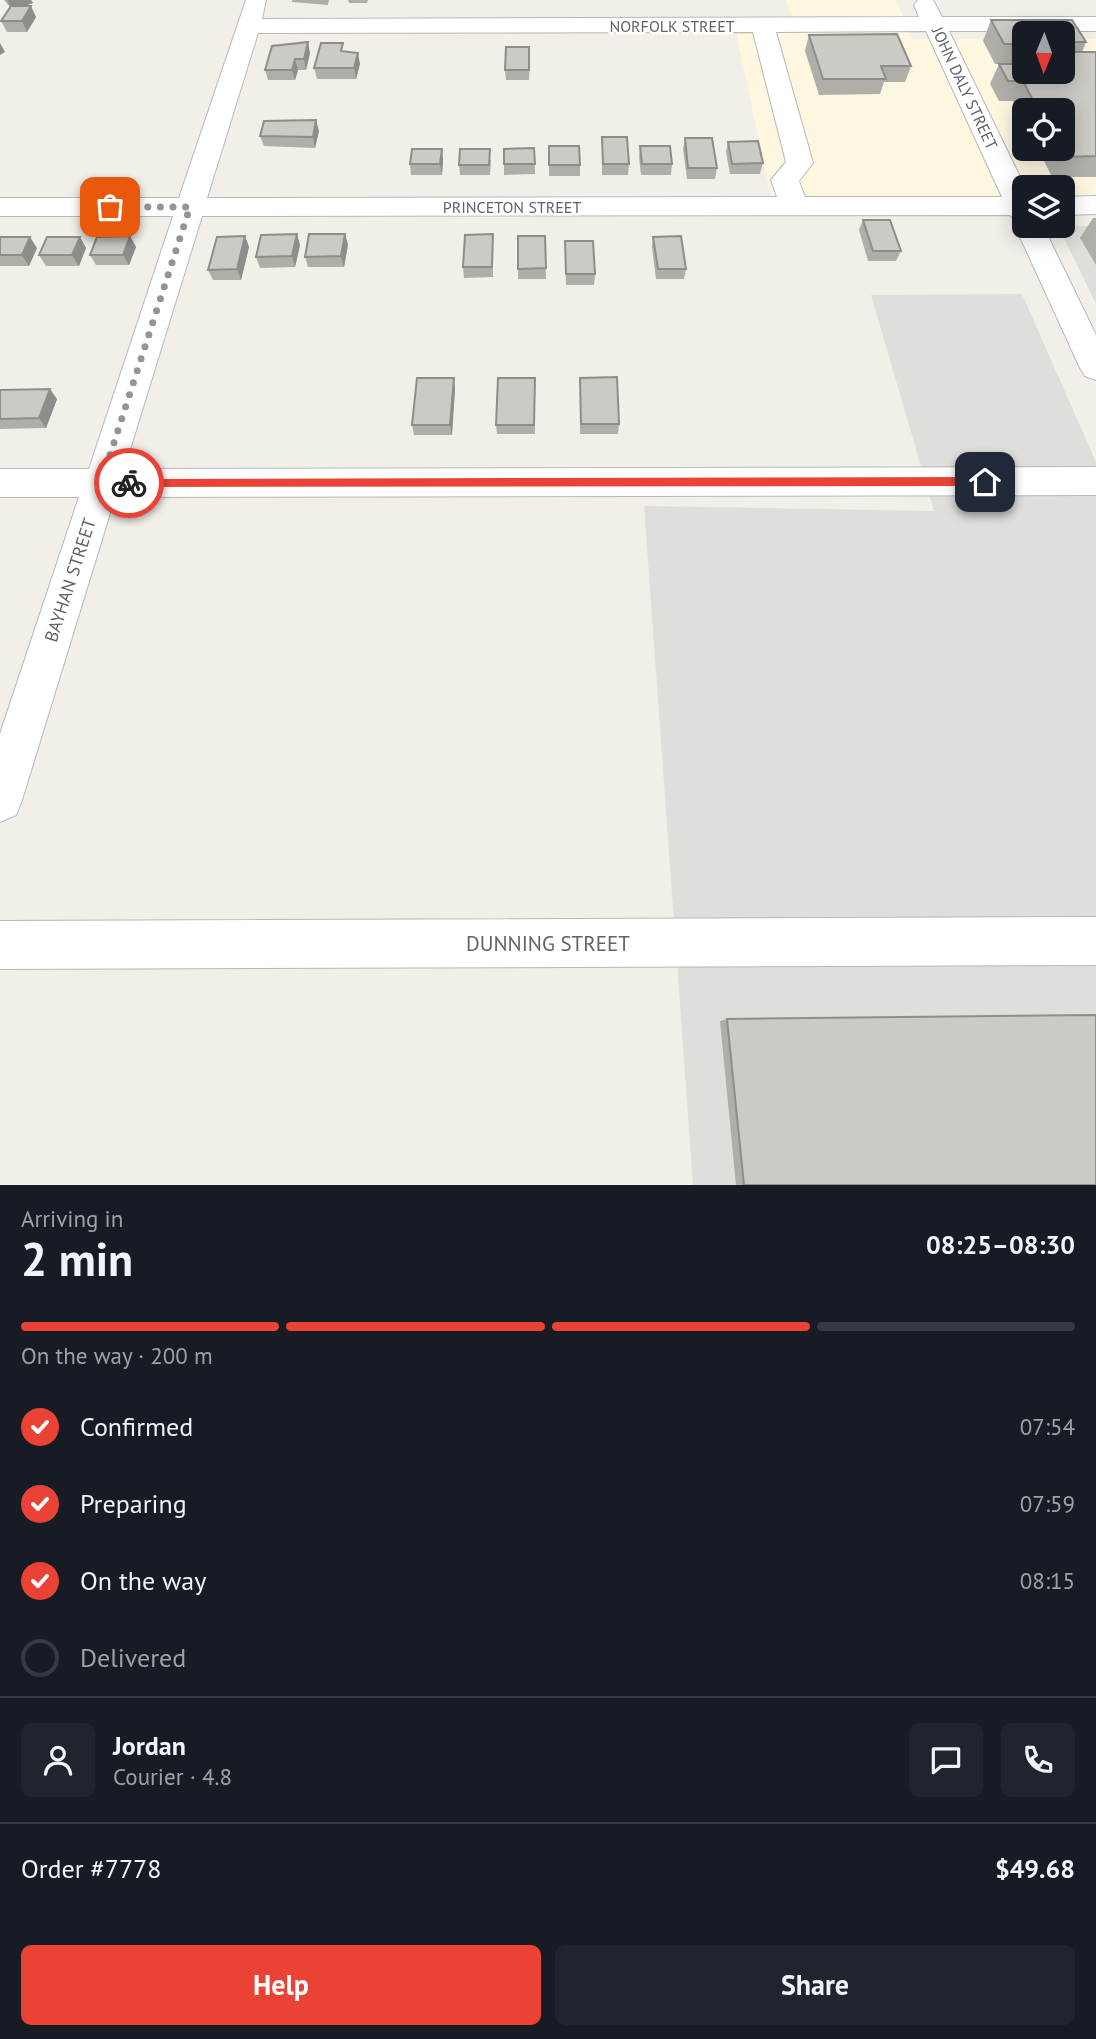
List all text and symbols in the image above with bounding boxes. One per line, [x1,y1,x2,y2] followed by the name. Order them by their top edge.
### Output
[609,16,735,36] street label: NORFOLK STREET
[1012,21,1074,84] north arrow
[1012,21,1075,238] map controls
[927,23,1002,153] street label: JOHN DALY STREET
[1012,98,1075,161] button: locate
[1012,175,1075,238] button: layers
[80,177,140,237] pin
[91,188,129,226] icon: bag
[443,197,581,217] street label: PRINCETON STREET
[94,448,164,518] courier
[955,452,1015,512] pin
[966,463,1004,501] icon: home
[110,464,148,502] icon: bike
[39,515,101,645] street label: BAYHAN STREET
[466,930,630,957] street label: DUNNING STREET
[21,1204,123,1233] text: Arriving in
[926,1228,1075,1261] text: 08:25–08:30
[21,1229,133,1289] text: 2 min
[21,1341,213,1370] text: On the way · 200 m
[21,1408,59,1446] icon: check
[80,1410,193,1443] text: Confirmed
[1020,1412,1075,1441] text: 07:54
[21,1485,59,1523] icon: check
[80,1487,187,1520] text: Preparing
[1020,1489,1075,1518] text: 07:59
[21,1562,59,1600] icon: check
[80,1564,206,1597] text: On the way
[1020,1566,1075,1595] text: 08:15
[80,1641,186,1674] text: Delivered
[21,1723,95,1797] button: person
[909,1723,983,1797] button: chat
[1001,1723,1075,1797] button: phone
[113,1729,186,1762] text: Jordan
[113,1762,232,1791] text: Courier · 4.8
[21,1852,161,1885] text: Order #7778
[995,1852,1075,1885] text: $49.68
[21,1945,541,2025] button: Help
[555,1945,1075,2025] button: Share

